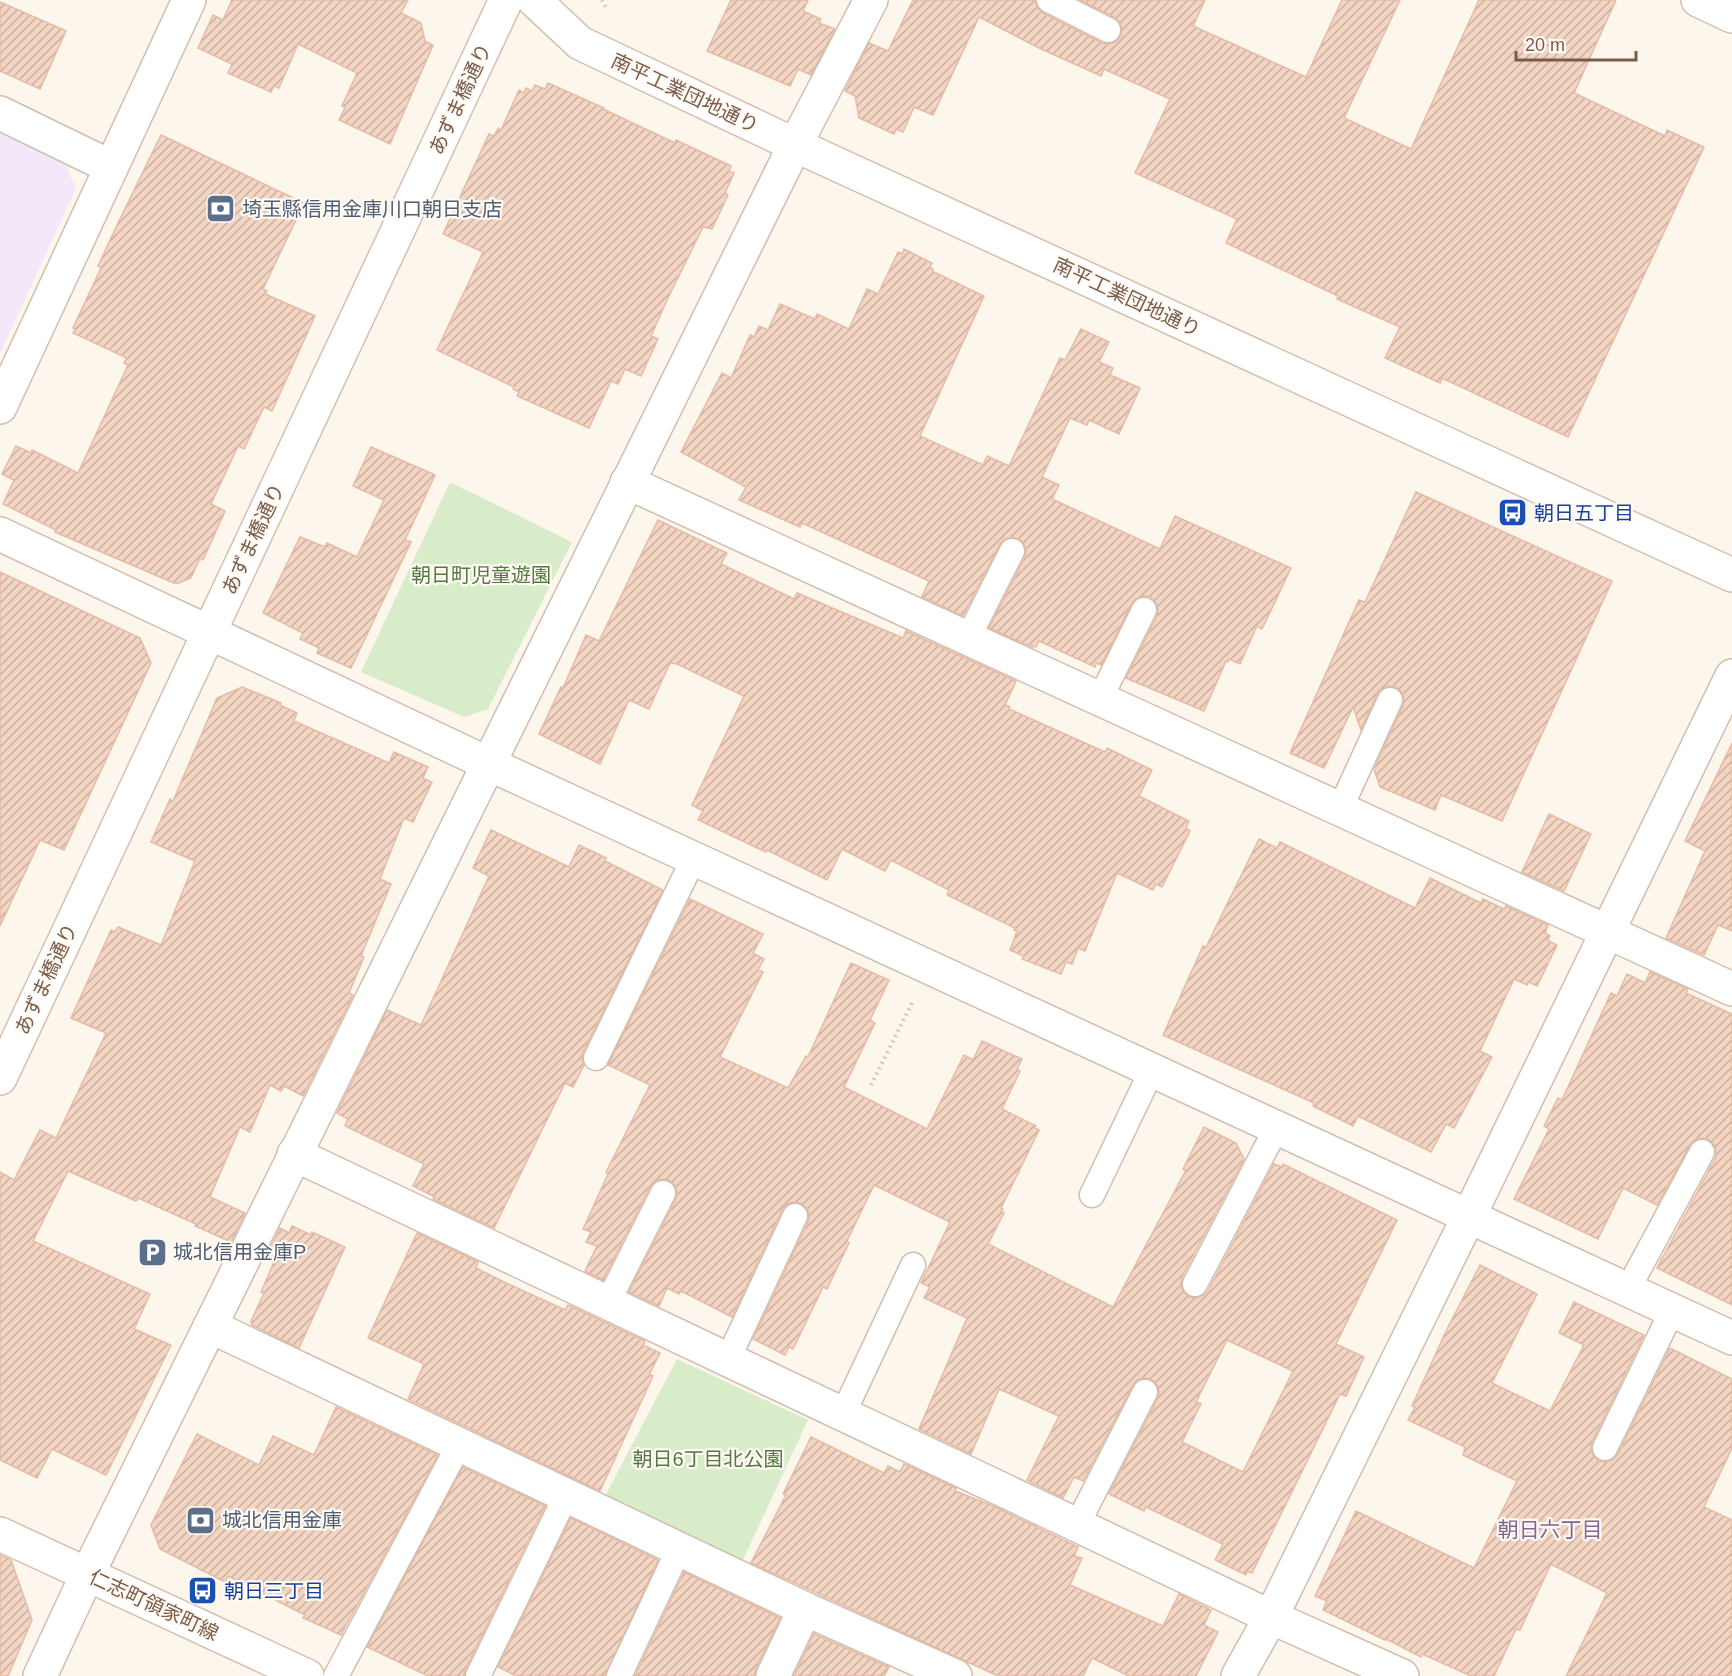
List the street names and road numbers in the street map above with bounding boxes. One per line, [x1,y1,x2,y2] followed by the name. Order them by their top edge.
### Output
[425,40,495,158] street label: あずま橋通り
[608,49,762,137] street label: 南平工業団地通り
[1050,253,1204,341] street label: 南平工業団地通り
[218,480,288,598] street label: あずま橋通り
[11,920,81,1038] street label: あずま橋通り
[86,1565,222,1645] street label: 仁志町領家町線

